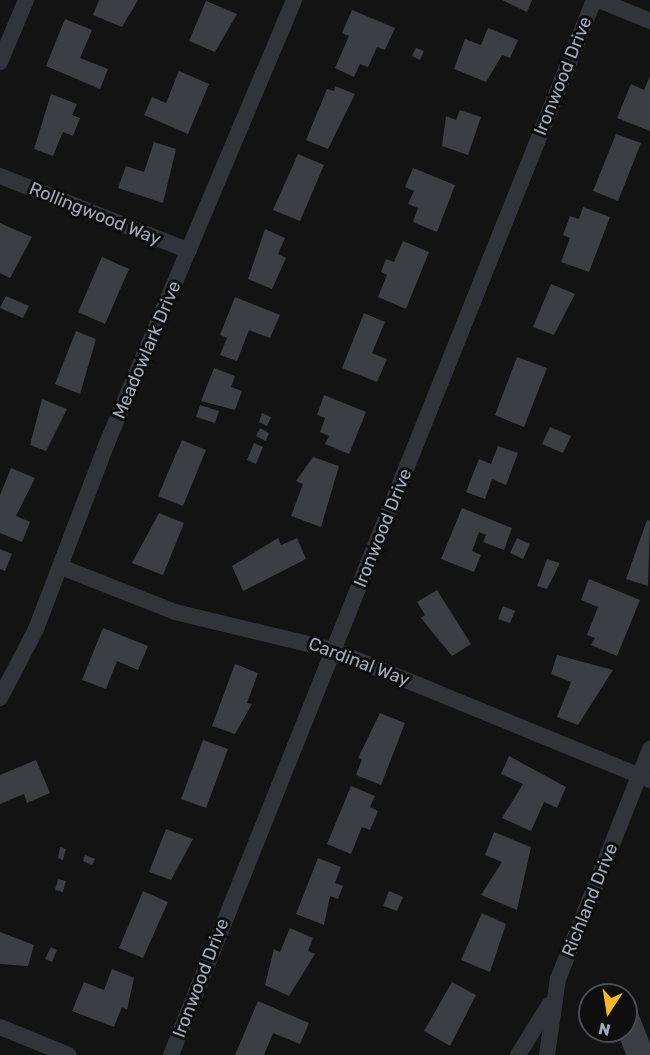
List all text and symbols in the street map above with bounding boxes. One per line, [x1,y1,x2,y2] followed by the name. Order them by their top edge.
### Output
[529,14,597,138] street label: Ironwood Drive
[26,178,164,250] street label: Rollingwood Way
[108,278,186,422] street label: Meadowlark Drive
[349,466,417,590] street label: Ironwood Drive
[305,633,413,691] street label: Cardinal Way
[557,840,623,960] street label: Richland Drive
[168,915,234,1041] street label: Ironwood Drive
[578,983,638,1043] north arrow
[597,1019,612,1040] text: N

